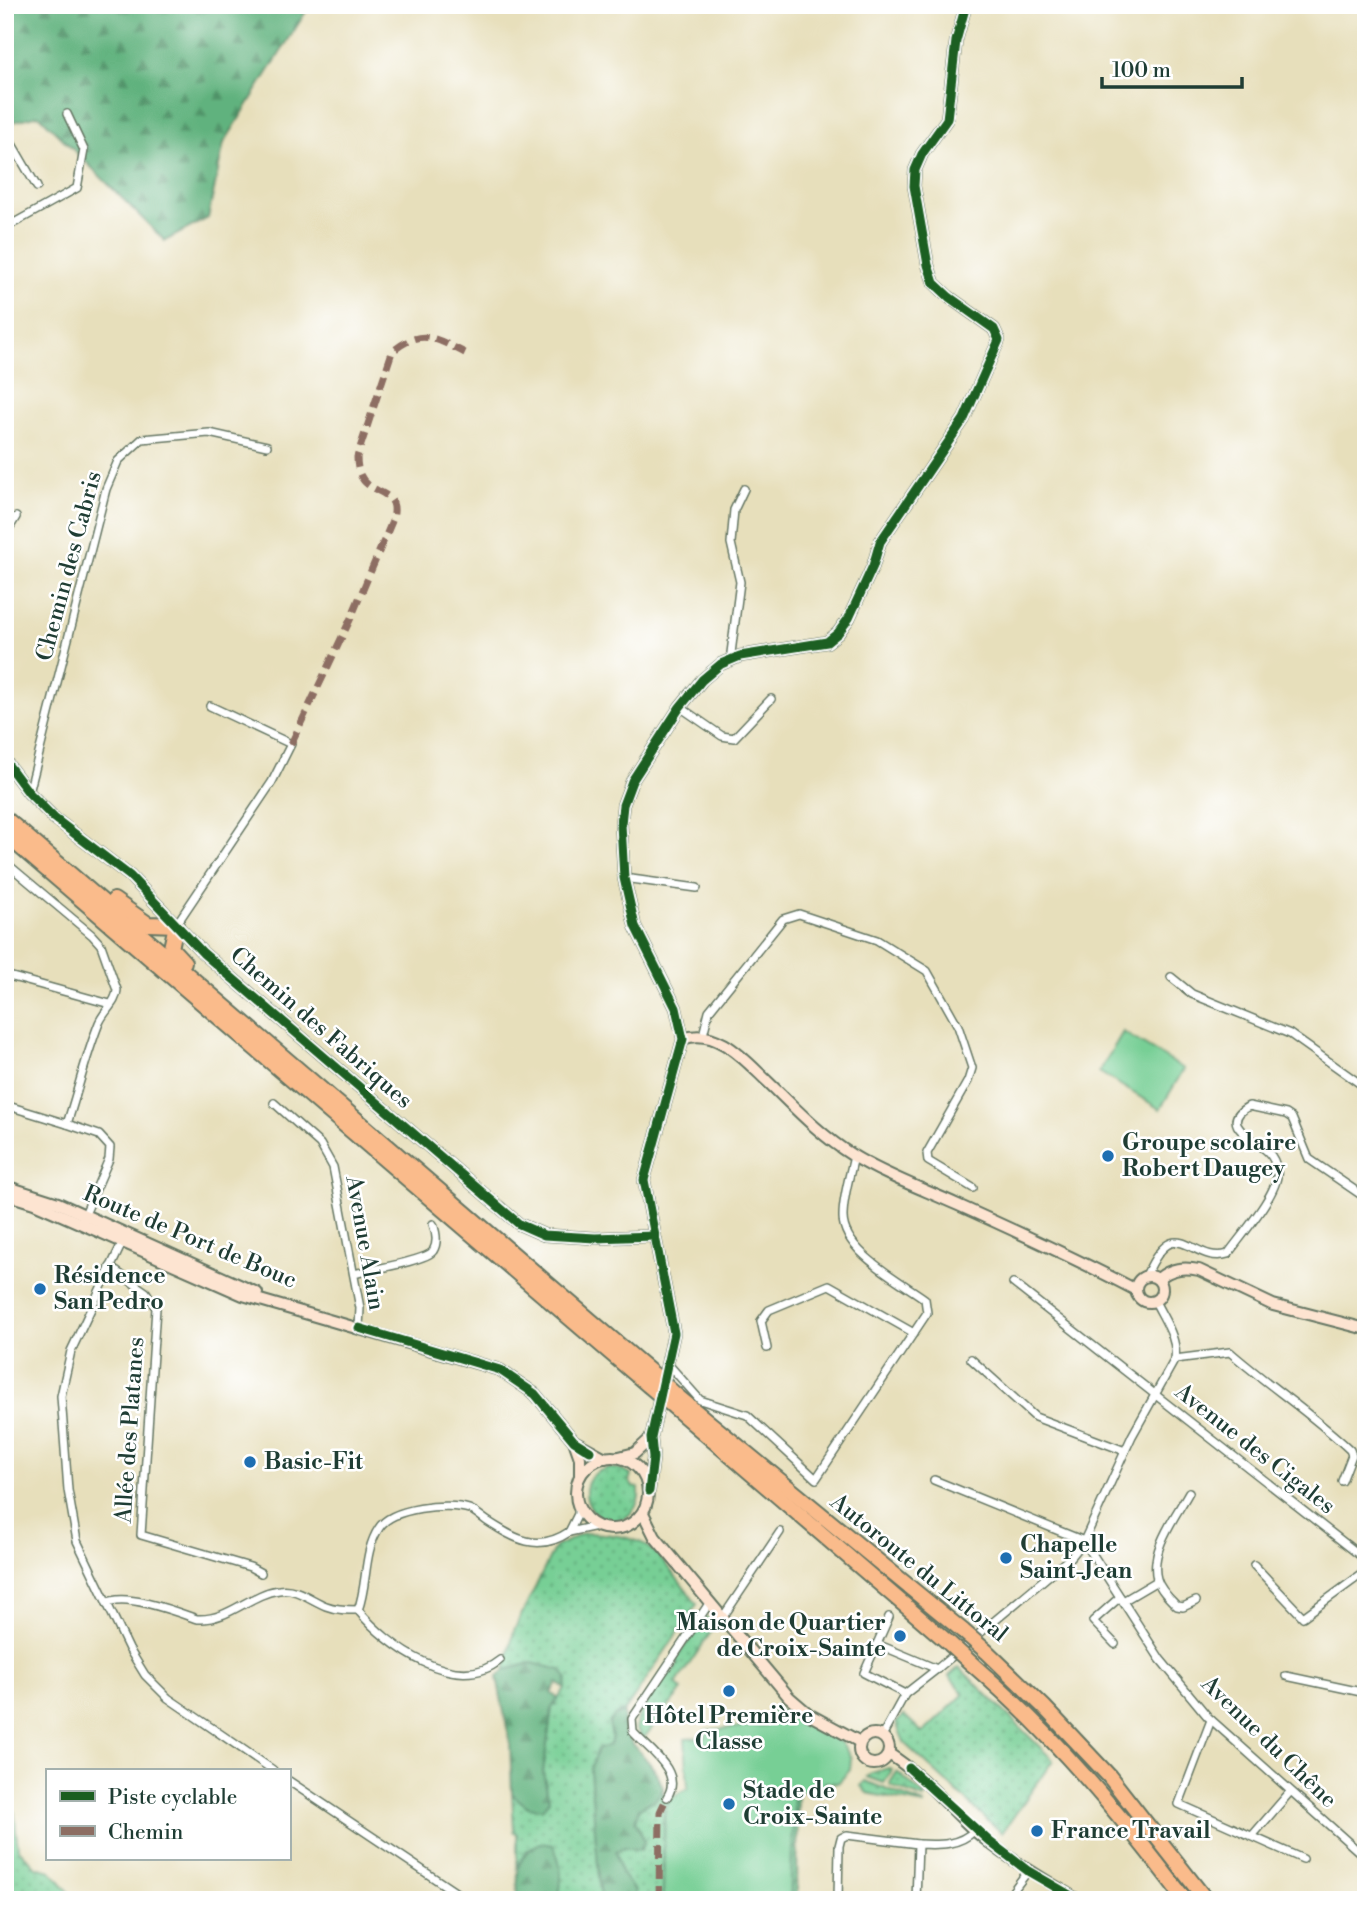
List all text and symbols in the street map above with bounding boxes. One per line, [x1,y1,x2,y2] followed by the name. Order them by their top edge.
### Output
[1102,46,1242,90] scale bar
[1112,58,1171,84] text: 100 m
[30,468,108,664] street label: Chemin des Cabris
[224,941,418,1115] street label: Chemin des Fabriques
[1122,1129,1296,1183] place label: Groupe scolaire Robert Daugey
[1100,1148,1116,1164] marker: Groupe scolaire Robert Daugey
[339,1173,391,1313] street label: Avenue Alain
[79,1179,301,1295] street label: Route de Port de Bouc
[54,1262,166,1316] place label: Résidence San Pedro
[32,1281,48,1297] marker: Résidence San Pedro
[109,1336,150,1525] street label: Allée des Platanes
[1169,1377,1341,1520] street label: Avenue des Cigales
[264,1448,364,1476] place label: Basic-Fit
[242,1454,258,1470] marker: Basic-Fit
[824,1487,1014,1648] street label: Autoroute du Littoral
[1020,1531,1132,1585] place label: Chapelle Saint-Jean
[998,1550,1014,1566] marker: Chapelle Saint-Jean
[676,1609,886,1663] place label: Maison de Quartier de Croix-Sainte
[892,1628,908,1644] marker: Maison de Quartier de Croix-Sainte
[1195,1669,1343,1814] street label: Avenue du Chêne
[721,1683,737,1699] marker: Hôtel Première Classe
[645,1702,813,1756] place label: Hôtel Première Classe
[46,1769,290,1860] legend
[743,1777,882,1831] place label: Stade de Croix-Sainte
[108,1785,237,1811] text: Piste cyclable
[721,1796,737,1812] marker: Stade de Croix-Sainte
[1051,1817,1211,1845] place label: France Travail
[108,1820,184,1846] text: Chemin
[1029,1823,1045,1839] marker: France Travail

